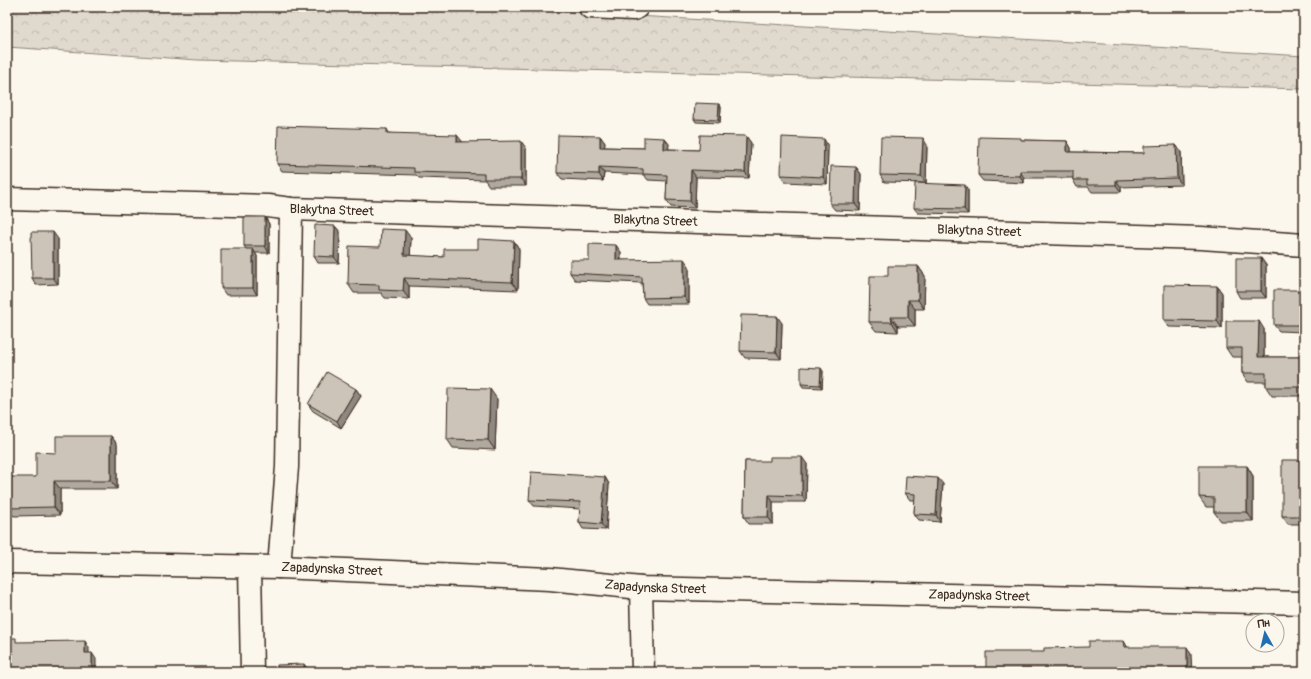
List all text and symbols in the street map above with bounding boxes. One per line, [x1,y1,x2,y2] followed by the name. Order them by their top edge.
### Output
[289,201,375,220] street label: Blakytna Street
[613,211,699,230] street label: Blakytna Street
[937,222,1023,240] street label: Blakytna Street
[281,559,384,580] street label: Zapadynska Street
[604,576,707,597] street label: Zapadynska Street
[928,587,1031,605] street label: Zapadynska Street
[1245,613,1285,653] north arrow
[1257,616,1271,631] text: Пн

